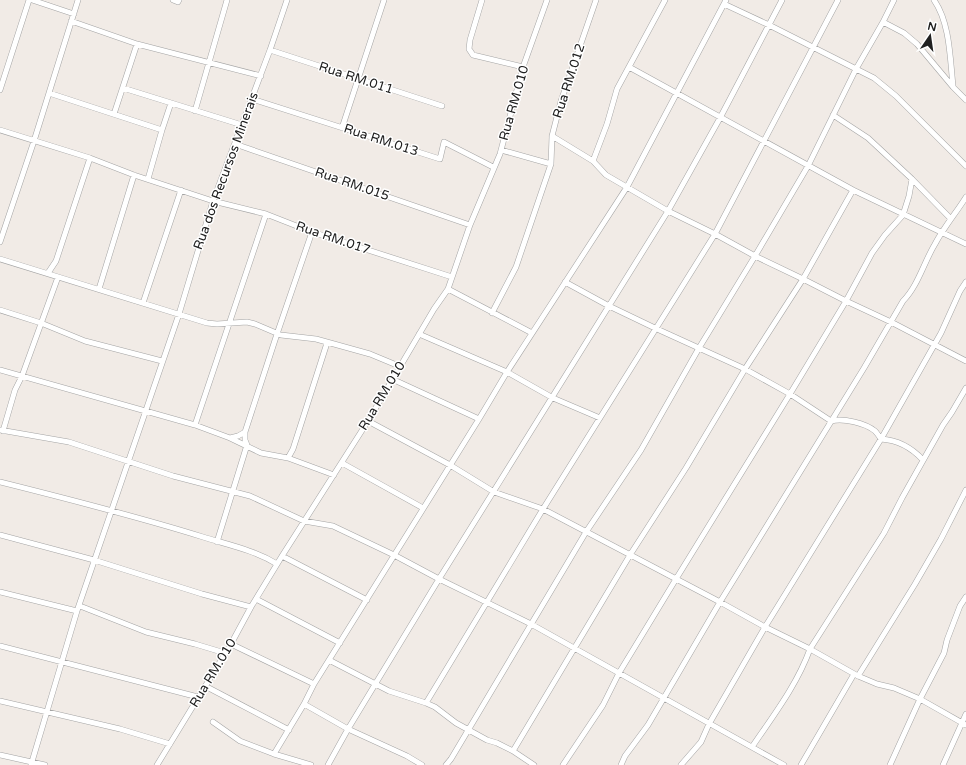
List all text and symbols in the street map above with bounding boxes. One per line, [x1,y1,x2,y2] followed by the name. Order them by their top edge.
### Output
[910,16,950,56] north arrow
[926,19,938,34] text: N
[549,42,589,120] street label: Rua RM.012
[317,58,395,98] street label: Rua RM.011
[496,64,532,142] street label: Rua RM.010
[190,90,262,252] street label: Rua dos Recursos Minerais
[342,120,420,160] street label: Rua RM.013
[313,164,391,204] street label: Rua RM.015
[294,218,372,258] street label: Rua RM.017
[355,359,409,433] street label: Rua RM.010
[186,636,240,710] street label: Rua RM.010

